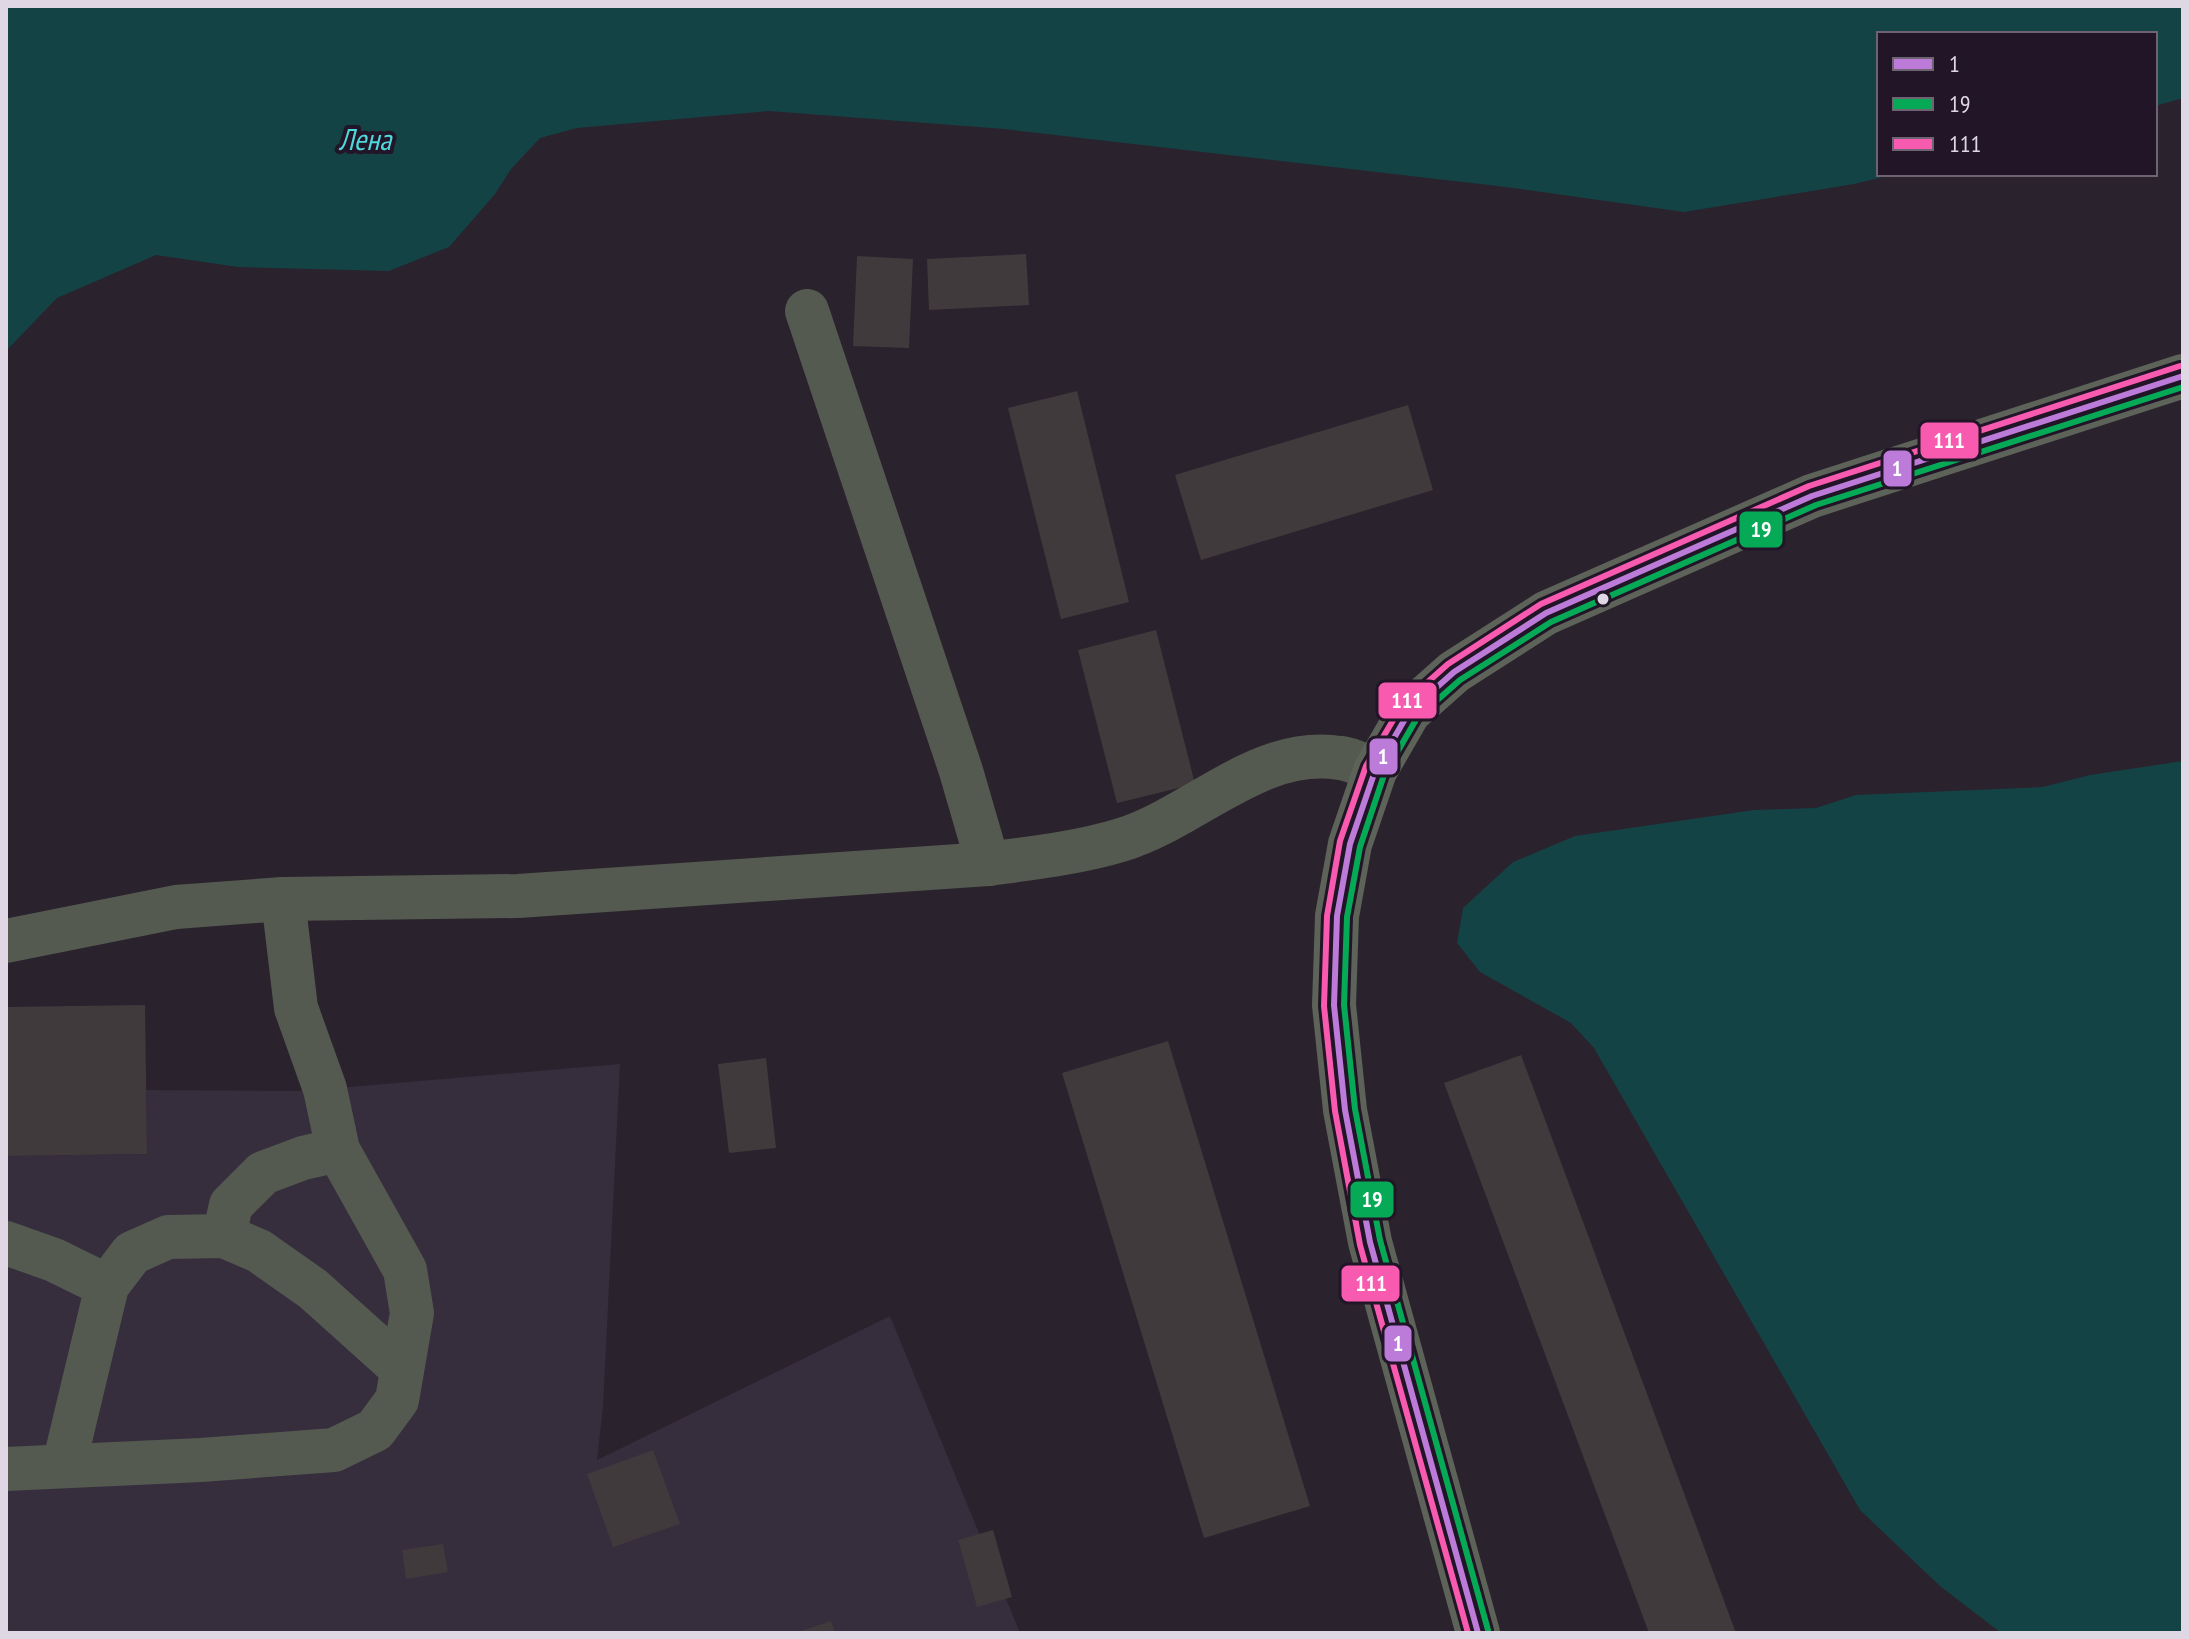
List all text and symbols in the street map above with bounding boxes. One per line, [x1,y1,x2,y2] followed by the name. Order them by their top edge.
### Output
[1877,32,2157,176] legend
[1949,48,1960,79] text: 1
[1949,88,1971,119] text: 19
[338,119,393,158] water label: Лена
[1949,128,1981,159] text: 111
[1919,421,1980,460] line badge: 111
[1933,426,1965,454] text: 111
[1882,449,1913,488] line badge: 1
[1892,454,1902,482] text: 1
[1738,510,1784,549] line badge: 19
[1750,515,1772,543] text: 19
[1595,591,1611,607] unlabelled marker
[1377,681,1438,720] line badge: 111
[1391,686,1423,714] text: 111
[1368,737,1399,776] line badge: 1
[1378,742,1388,770] text: 1
[1349,1180,1395,1219] line badge: 19
[1361,1185,1383,1213] text: 19
[1340,1264,1401,1303] line badge: 111
[1355,1269,1387,1297] text: 111
[1383,1324,1413,1363] line badge: 1
[1393,1329,1403,1357] text: 1

